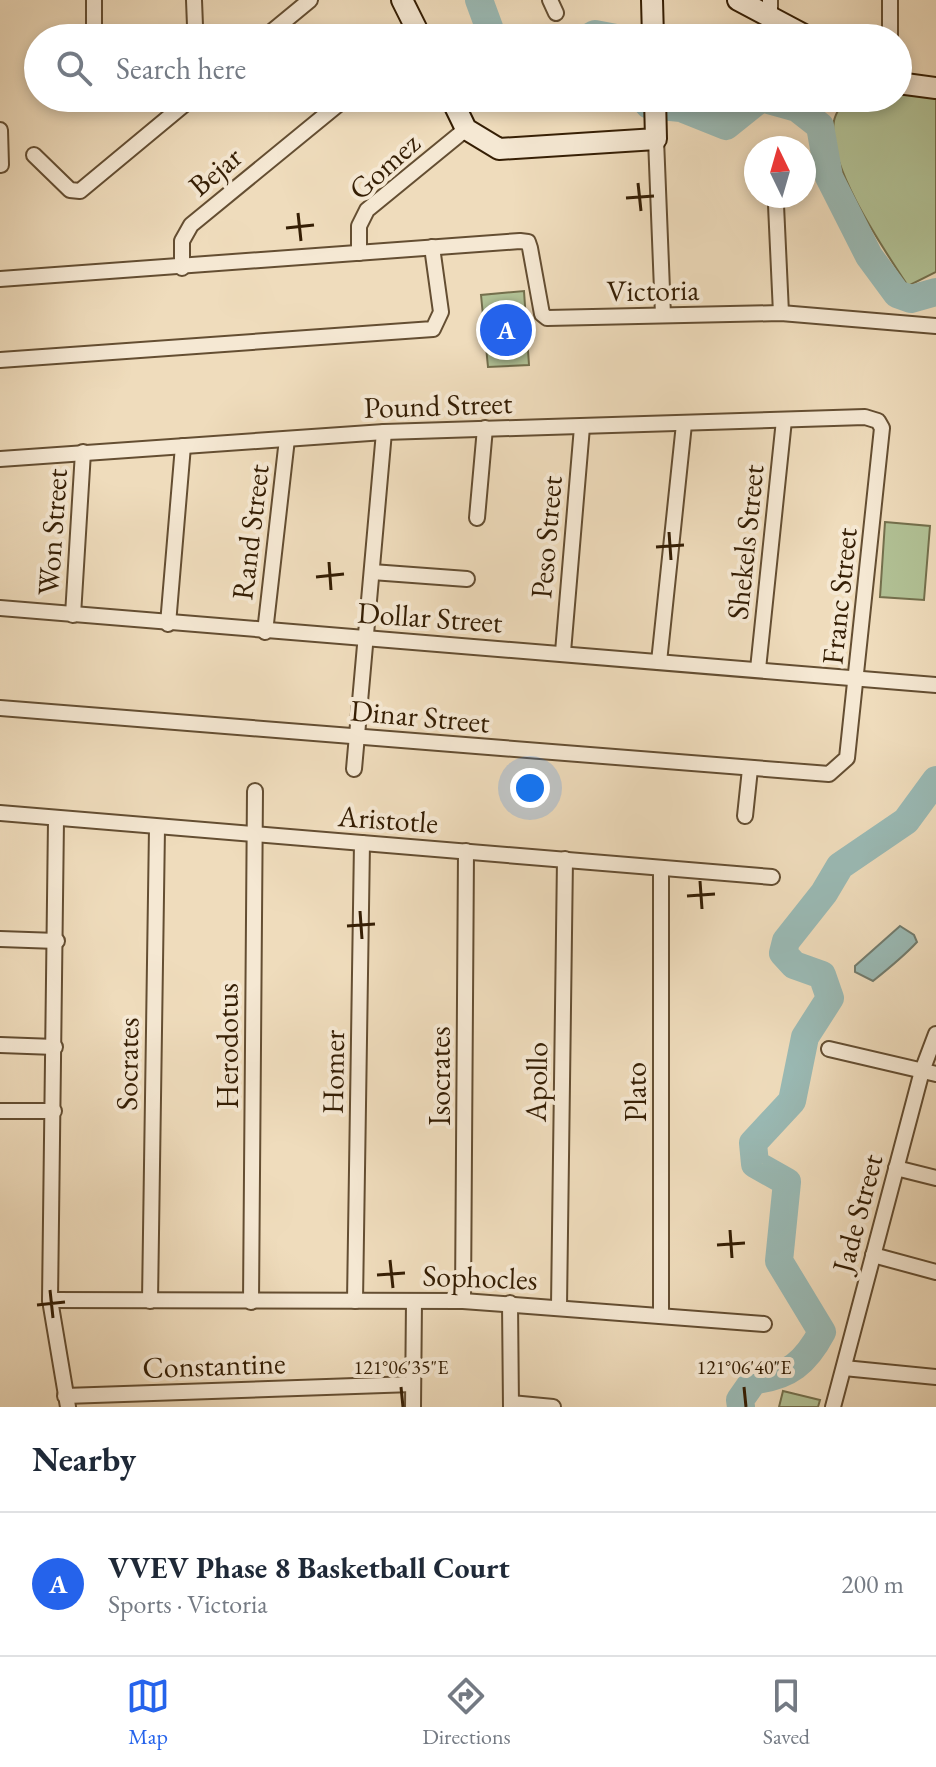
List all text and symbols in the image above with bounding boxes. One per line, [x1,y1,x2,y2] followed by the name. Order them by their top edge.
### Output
[24,24,912,112] search box
[52,46,96,90] icon: search
[116,49,246,88] text: Search here
[340,123,428,208] street label: Gomez
[744,136,816,208] north arrow
[180,137,250,205] street label: Bejar
[606,270,700,310] street label: Victoria
[480,300,532,360] pin: A
[363,383,514,427] street label: Pound Street
[222,461,278,602] street label: Rand Street
[717,462,773,621] street label: Shekels Street
[28,467,76,597] street label: Won Street
[521,473,571,600] street label: Peso Street
[812,525,866,666] street label: Franc Street
[356,592,504,642] street label: Dollar Street
[349,690,492,742] street label: Dinar Street
[510,768,550,808] your location
[336,796,439,842] street label: Aristotle
[208,983,247,1109] street label: Herodotus
[107,1017,147,1111] street label: Socrates
[420,1026,459,1126] street label: Isocrates
[313,1030,353,1114] street label: Homer
[516,1042,556,1123] street label: Apollo
[616,1062,655,1122] street label: Plato
[822,1149,892,1279] street label: Jade Street
[422,1256,538,1298] street label: Sophocles
[142,1343,286,1387] street label: Constantine
[354,1354,448,1380] text: 121°06'35"E
[697,1354,791,1380] text: 121°06'40"E
[32,1437,136,1481] text: Nearby
[108,1548,510,1587] text: VVEV Phase 8 Basketball Court
[49,1567,67,1601] text: A
[841,1567,904,1601] text: 200 m
[108,1587,268,1621] text: Sports · Victoria
[126,1674,170,1751] tab: Map
[422,1674,511,1751] tab: Directions
[763,1674,810,1751] tab: Saved

